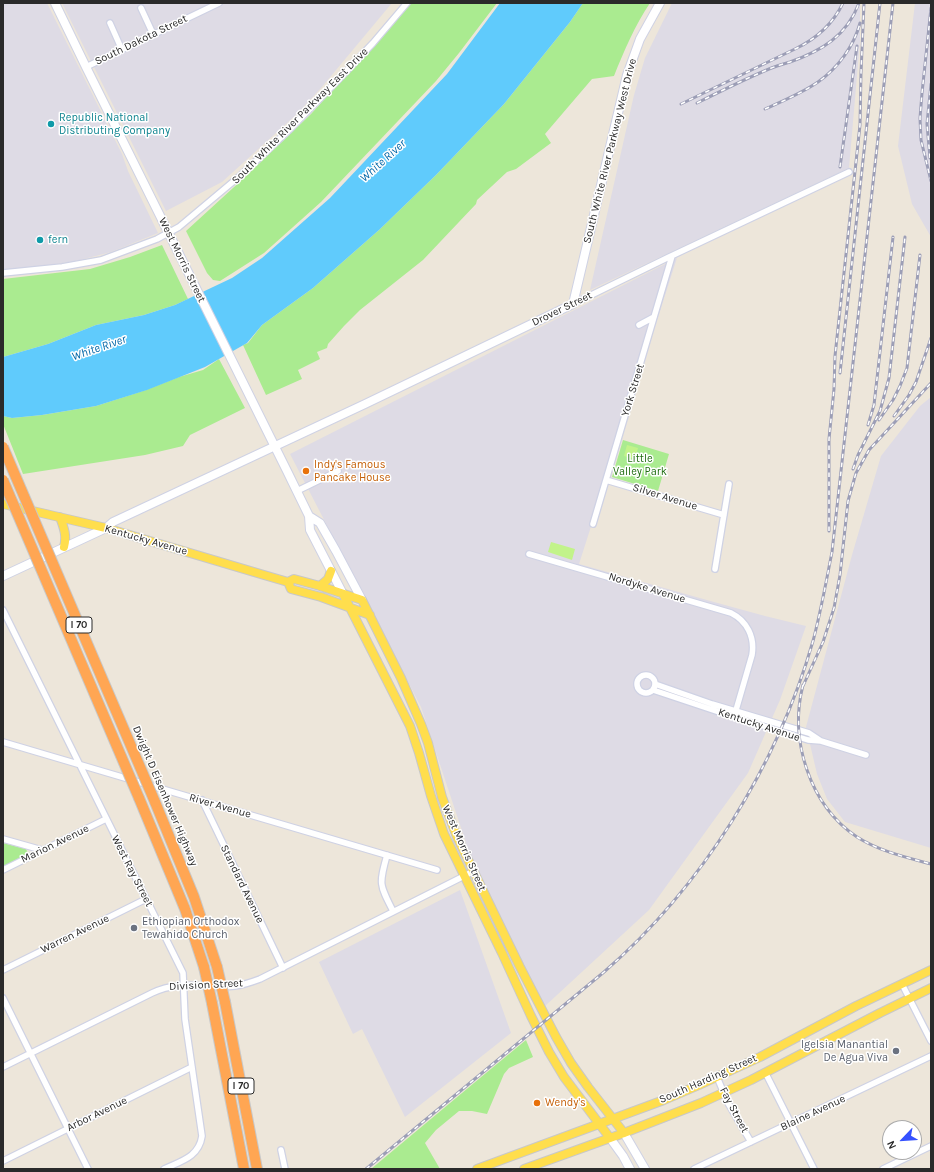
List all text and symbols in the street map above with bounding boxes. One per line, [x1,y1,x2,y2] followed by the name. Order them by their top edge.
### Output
[93,12,189,68] street label: South Dakota Street
[229,45,371,187] street label: South White River Parkway East Drive
[581,57,639,245] street label: South White River Parkway West Drive
[59,111,170,137] place label: Republic National Distributing Company
[46,119,56,129] marker: Republic National Distributing Company
[357,137,409,185] water label: White River
[156,215,208,305] street label: West Morris Street
[48,233,68,247] place label: fern
[35,235,45,245] marker: fern
[530,289,594,329] street label: Drover Street
[70,332,128,364] water label: White River
[619,362,647,418] street label: York Street
[613,452,667,478] park label: Little Valley Park
[314,458,390,484] place label: Indy's Famous Pancake House
[301,466,311,476] marker: Indy's Famous Pancake House
[631,481,699,513] street label: Silver Avenue
[103,522,189,558] street label: Kentucky Avenue
[607,570,687,606] street label: Nordyke Avenue
[66,617,92,633] road number: I 70
[716,706,802,744] street label: Kentucky Avenue
[129,724,201,868] street label: Dwight D Eisenhower Highway
[187,791,253,821] street label: River Avenue
[439,803,489,893] street label: West Morris Street
[19,822,91,866] street label: Marion Avenue
[108,833,156,909] street label: West Ray Street
[217,843,267,925] street label: Standard Avenue
[39,912,111,956] street label: Warren Avenue
[142,915,239,941] place label: Ethiopian Orthodox Tewahido Church
[129,923,139,933] marker: Ethiopian Orthodox Tewahido Church
[169,976,243,994] street label: Division Street
[801,1038,888,1064] place label: Igelsia Manantial De Agua Viva
[891,1046,901,1056] marker: Igelsia Manantial De Agua Viva
[657,1052,759,1106] street label: South Harding Street
[228,1078,254,1094] road number: I 70
[717,1085,751,1135] street label: Fay Street
[778,1092,848,1134] street label: Blaine Avenue
[65,1094,129,1134] street label: Arbor Avenue
[545,1096,586,1110] place label: Wendy's
[532,1098,542,1108] marker: Wendy's
[882,1120,922,1160] north arrow
[884,1139,899,1151] text: N

